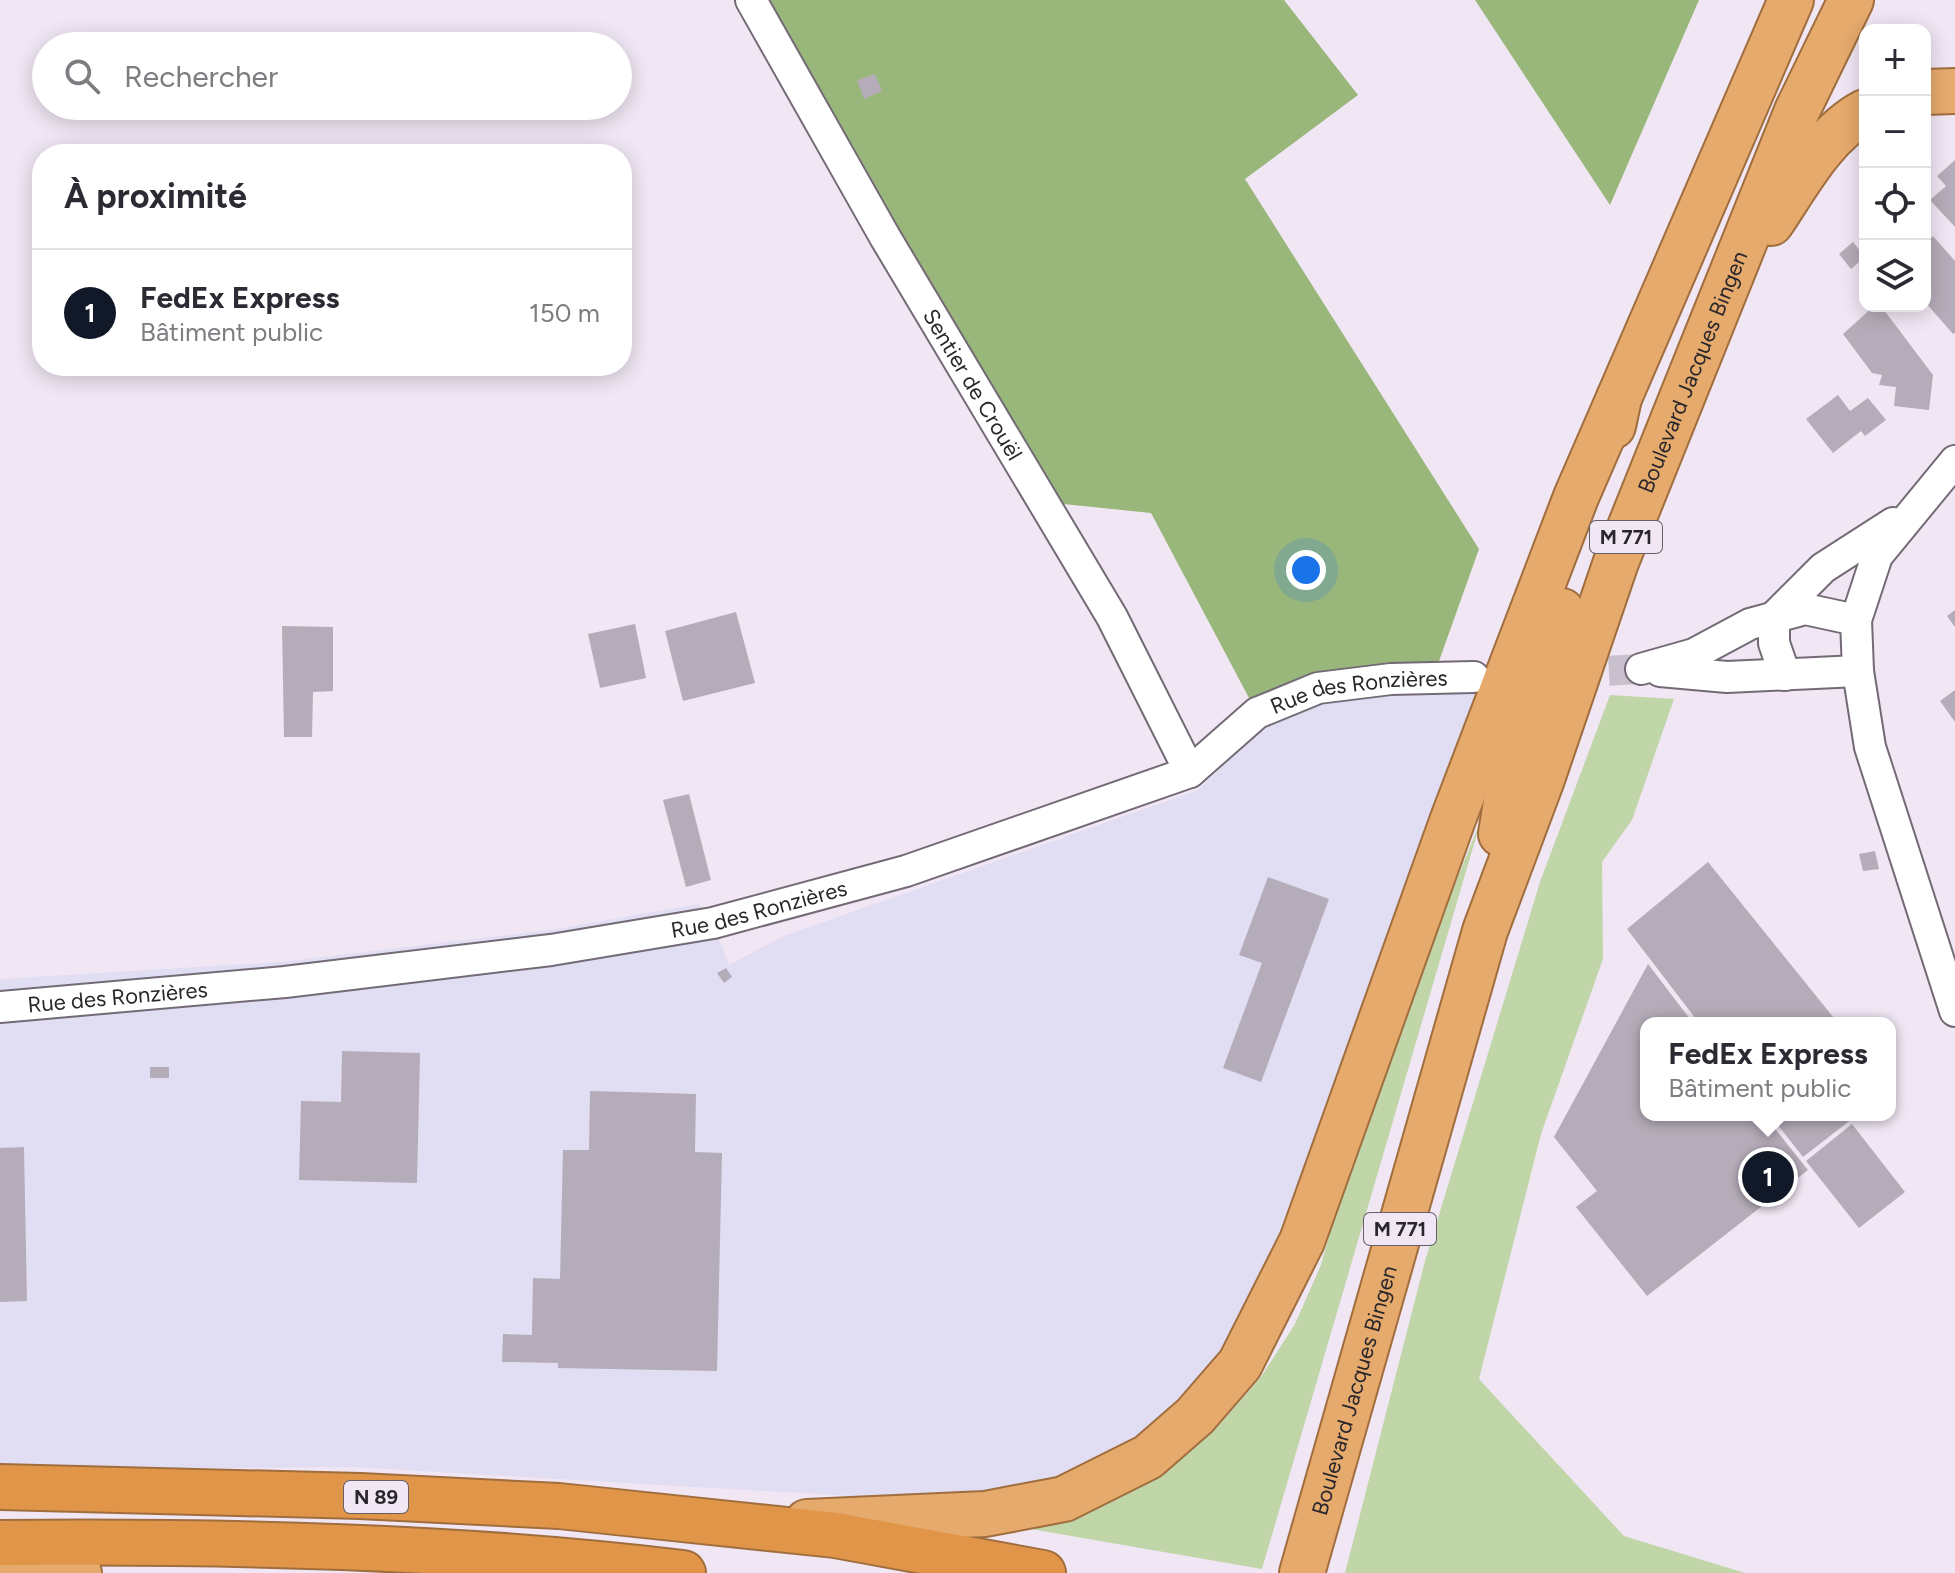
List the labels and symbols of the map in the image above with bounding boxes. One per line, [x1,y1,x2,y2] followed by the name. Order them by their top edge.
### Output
[1632,247,1753,497] street label: Boulevard Jacques Bingen
[917,304,1028,465] street label: Sentier de Crouël
[1590,521,1662,553] road number: M 771
[1286,550,1326,590] your location
[1266,665,1448,720] street label: Rue des Ronzières
[669,875,850,944] street label: Rue des Ronzières
[26,976,209,1019] street label: Rue des Ronzières
[1742,1147,1794,1207] pin: 1
[1364,1213,1436,1245] road number: M 771
[1306,1262,1403,1518] street label: Boulevard Jacques Bingen
[344,1481,408,1513] road number: N 89

